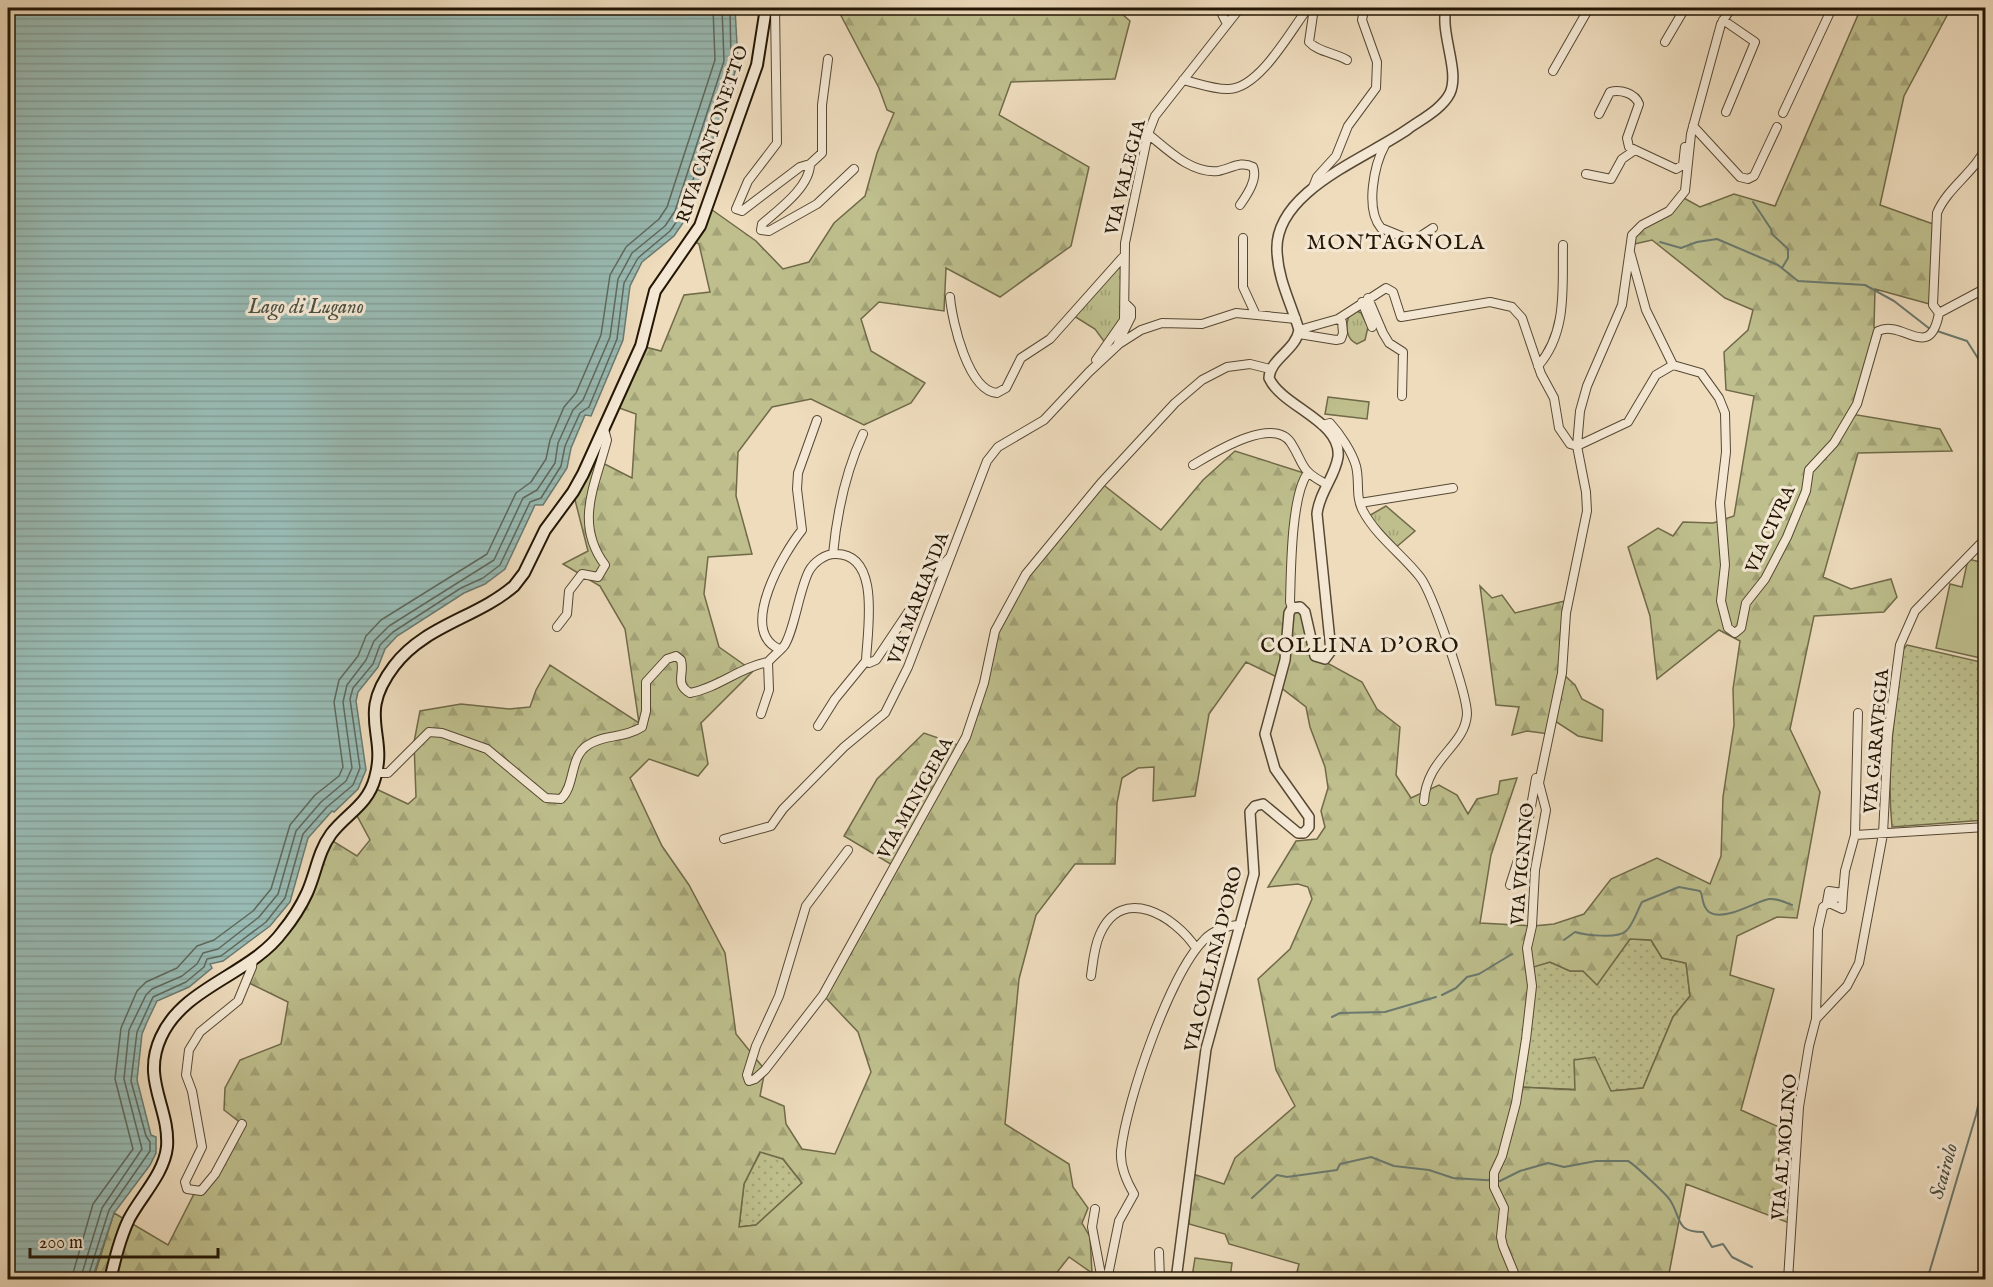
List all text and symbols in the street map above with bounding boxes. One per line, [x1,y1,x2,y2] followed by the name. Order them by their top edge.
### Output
[672,43,755,226] street label: RIVA CANTONETTO
[1101,116,1152,238] street label: VIA VALEGIA
[1306,230,1486,257] district label: MONTAGNOLA
[247,295,364,321] water label: Lago di Lugano
[1741,482,1802,578] street label: VIA CIVRA
[883,528,956,669] street label: VIA MARIANDA
[1260,633,1460,660] district label: COLLINA D'ORO
[1860,667,1895,816] street label: VIA GARAVEGIA
[873,733,960,865] street label: VIA MINIGERA
[1507,802,1540,927] street label: VIA VIGNINO
[1180,864,1249,1055] street label: VIA COLLINA D'ORO
[1768,1073,1803,1222] street label: VIA AL MOLINO
[1925,1141,1964,1202] water label: Scairolo
[30,1221,218,1259] scale bar
[39,1232,83,1255] text: 200 m

